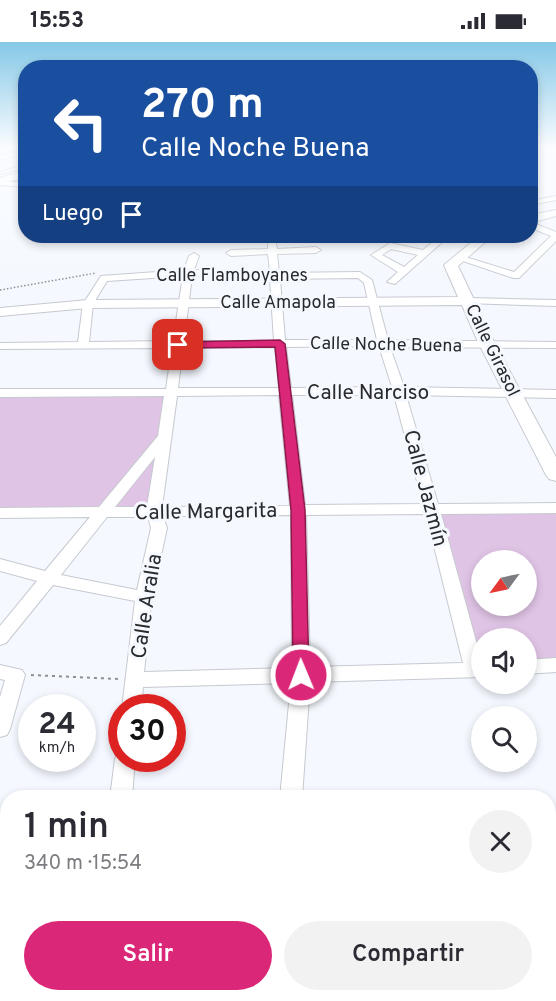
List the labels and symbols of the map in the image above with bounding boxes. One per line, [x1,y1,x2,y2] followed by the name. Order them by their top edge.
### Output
[156,265,308,288] street label: Calle Flamboyanes
[220,292,336,315] street label: Calle Amapola
[459,300,524,401] street label: Calle Girasol
[152,319,203,370] pin
[310,333,462,358] street label: Calle Noche Buena
[307,380,429,407] street label: Calle Narciso
[396,427,453,550] street label: Calle Jazmín
[135,498,278,527] street label: Calle Margarita
[471,550,537,616] north arrow
[126,552,169,661] street label: Calle Aralia
[269,643,333,707] position arrow
[108,694,186,772] speed limit sign: 30

